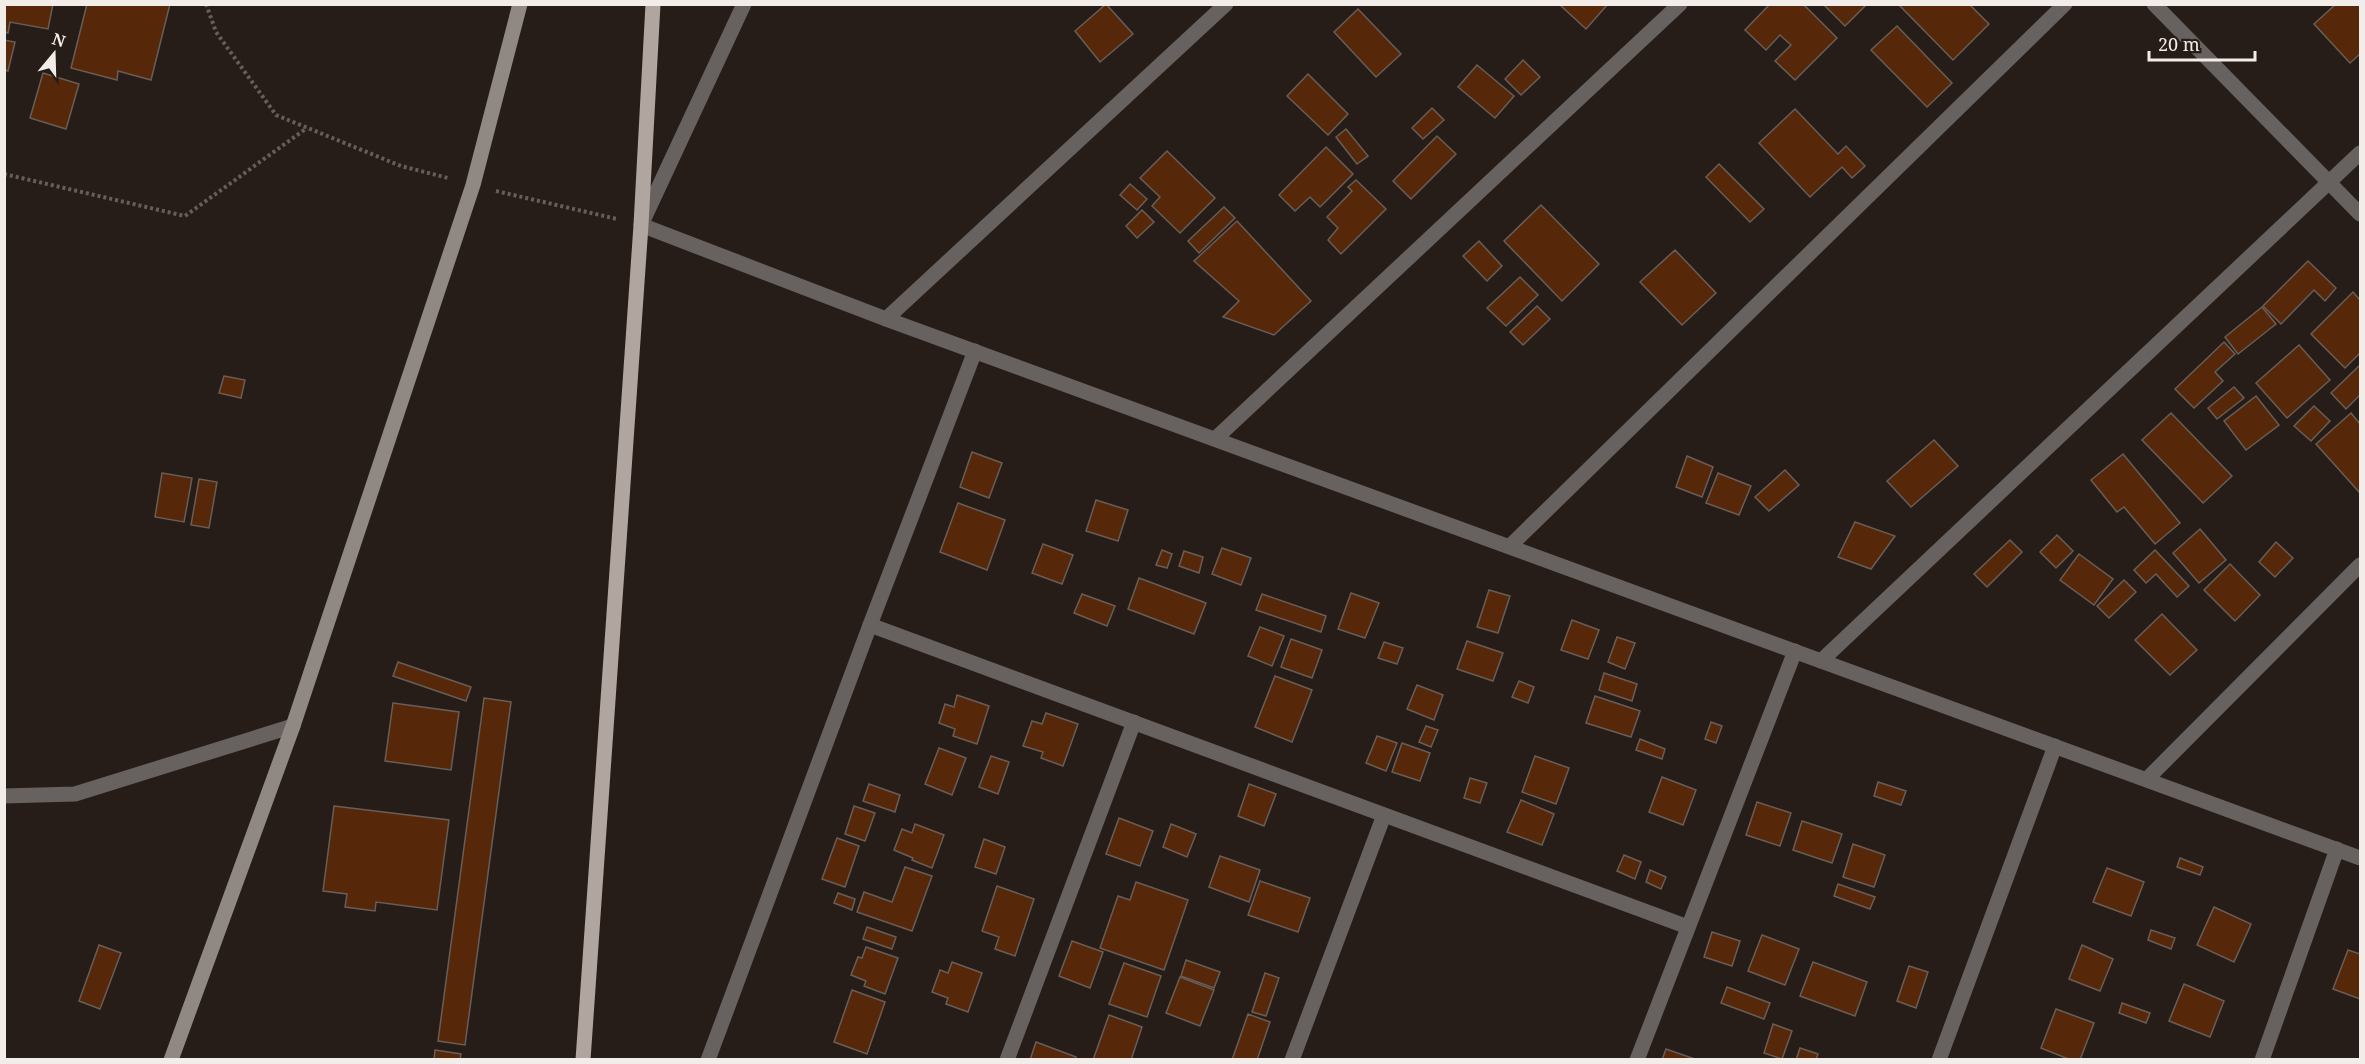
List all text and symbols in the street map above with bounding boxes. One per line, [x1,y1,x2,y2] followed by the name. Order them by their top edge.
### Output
[24,24,84,84] north arrow
[2149,24,2256,62] scale bar
[49,27,69,52] text: N
[2158,32,2200,56] text: 20 m

